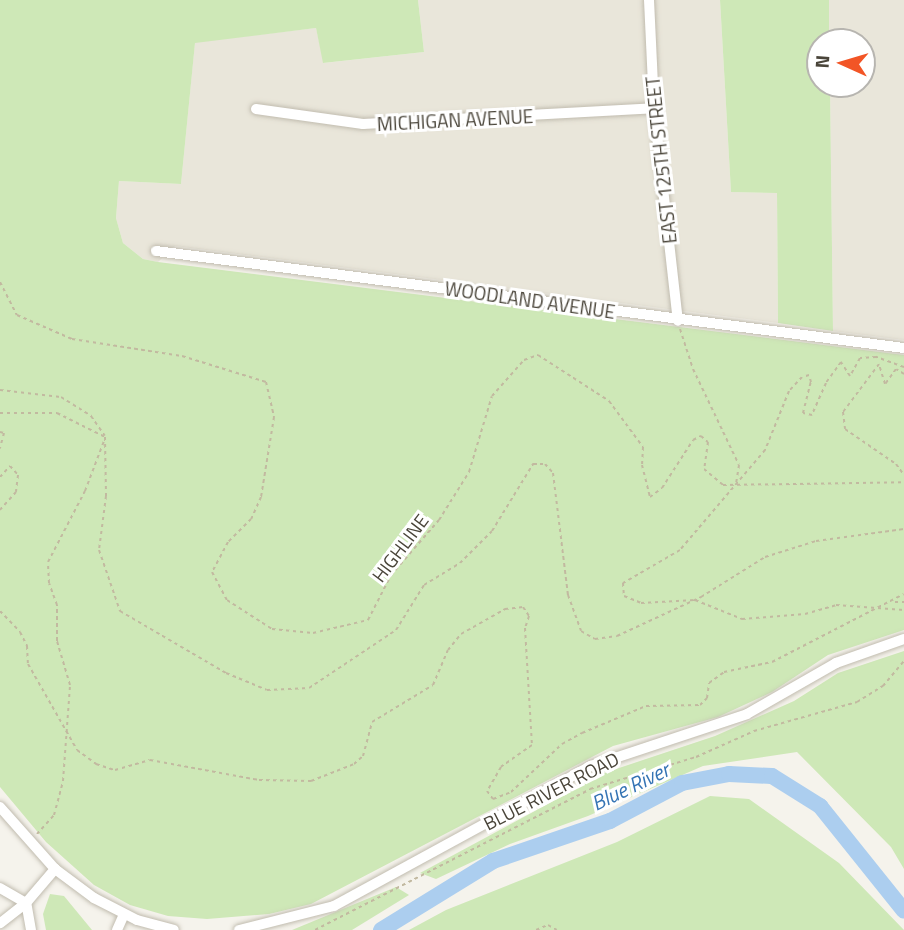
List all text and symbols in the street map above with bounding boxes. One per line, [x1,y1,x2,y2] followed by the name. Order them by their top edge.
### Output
[806,28,876,98] north arrow
[807,54,836,69] text: N
[641,75,681,245] street label: EAST 125TH STREET
[376,105,534,135] street label: MICHIGAN AVENUE
[443,277,617,323] street label: WOODLAND AVENUE
[367,510,433,586] street label: HIGHLINE
[479,747,623,835] street label: BLUE RIVER ROAD
[587,756,673,816] water label: Blue River

